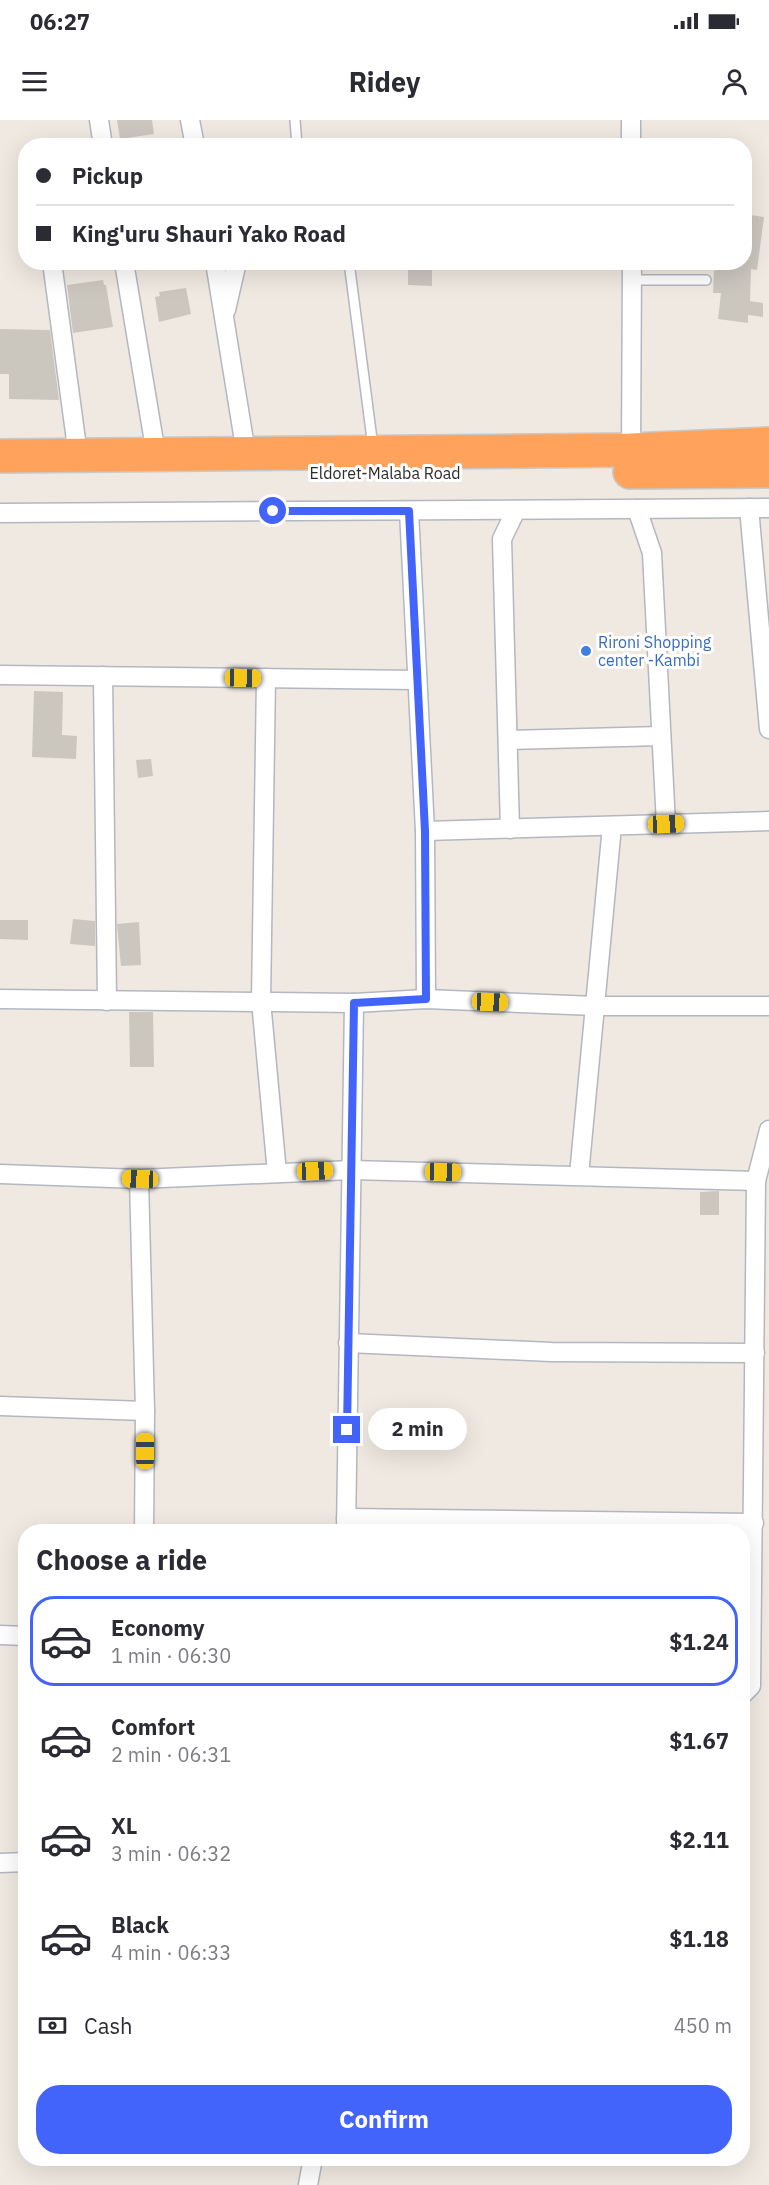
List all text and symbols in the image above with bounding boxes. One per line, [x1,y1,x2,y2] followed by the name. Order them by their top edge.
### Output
[30,7,90,36] text: 06:27
[349,64,420,99] text: Ridey
[18,65,51,98] icon: menu
[718,65,751,98] icon: person
[72,161,143,190] text: Pickup
[72,219,346,248] text: King'uru Shauri Yako Road
[310,463,461,483] street label: Eldoret-Malaba Road
[259,497,286,524] route start
[598,632,712,670] place label: Rironi Shopping center -Kambi
[579,644,593,658] marker: Rironi Shopping center -Kambi
[225,669,261,687] car
[648,814,684,834] car
[472,992,508,1012] car
[297,1161,333,1181] car
[425,1163,461,1181] car
[122,1169,158,1189] car
[368,1409,467,1451] callout: 2 min
[391,1415,444,1442] text: 2 min
[333,1416,360,1443] route end
[136,1433,154,1469] car
[36,1542,207,1577] text: Choose a ride
[111,1613,205,1642] text: Economy
[39,1614,93,1668] icon: car
[669,1627,729,1656] text: $1.24
[111,1642,231,1669] text: 1 min · 06:30
[111,1712,195,1741] text: Comfort
[39,1713,93,1767] icon: car
[669,1726,729,1755] text: $1.67
[111,1741,231,1768] text: 2 min · 06:31
[111,1811,137,1840] text: XL
[39,1812,93,1866] icon: car
[669,1825,729,1854] text: $2.11
[111,1840,231,1867] text: 3 min · 06:32
[111,1910,169,1939] text: Black
[39,1911,93,1965] icon: car
[669,1924,729,1953] text: $1.18
[111,1939,231,1966] text: 4 min · 06:33
[36,2009,69,2042] icon: cash
[84,2011,133,2040] text: Cash
[674,2012,732,2039] text: 450 m
[36,2085,732,2154] button: Confirm

